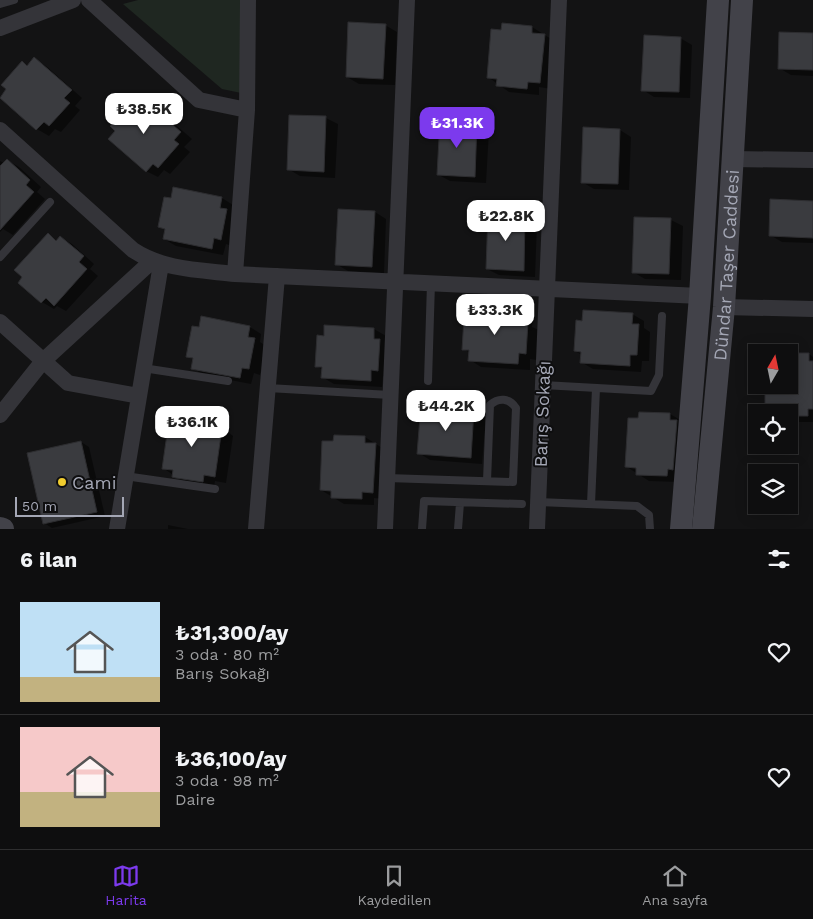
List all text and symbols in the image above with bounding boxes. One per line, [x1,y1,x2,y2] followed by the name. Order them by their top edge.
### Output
[103,92,185,135] pin: ₺38.5K
[116,99,172,118] text: ₺38.5K
[416,106,498,149] pin: ₺31.3K
[431,113,483,132] text: ₺31.3K
[708,169,743,361] street label: Dündar Taşer Caddesi
[465,200,547,242] pin: ₺22.8K
[478,206,534,225] text: ₺22.8K
[454,294,536,336] pin: ₺33.3K
[467,300,523,319] text: ₺33.3K
[748,344,798,394] north arrow
[748,344,798,514] map controls
[530,360,554,468] street label: Barış Sokağı
[405,390,487,432] pin: ₺44.2K
[417,396,475,415] text: ₺44.2K
[748,404,798,454] button: locate
[151,406,233,448] pin: ₺36.1K
[166,412,218,431] text: ₺36.1K
[748,464,798,514] button: layers
[72,472,116,493] place label: Cami
[56,476,68,488] marker: Cami
[15,494,124,517] scale bar
[22,498,57,514] text: 50 m
[765,545,793,573] icon: filters
[20,547,77,572] text: 6 ilan
[175,620,288,645] text: ₺31,300/ay
[60,622,120,682] icon: home
[765,638,793,666] icon: heart
[175,645,279,664] text: 3 oda · 80 m²
[175,664,270,683] text: Barış Sokağı
[175,746,287,771] text: ₺36,100/ay
[60,747,120,807] icon: home
[765,763,793,791] icon: heart
[175,771,279,790] text: 3 oda · 98 m²
[175,790,215,809] text: Daire
[105,862,147,908] tab: Harita
[357,862,432,908] tab: Kaydedilen
[642,862,708,908] tab: Ana sayfa

